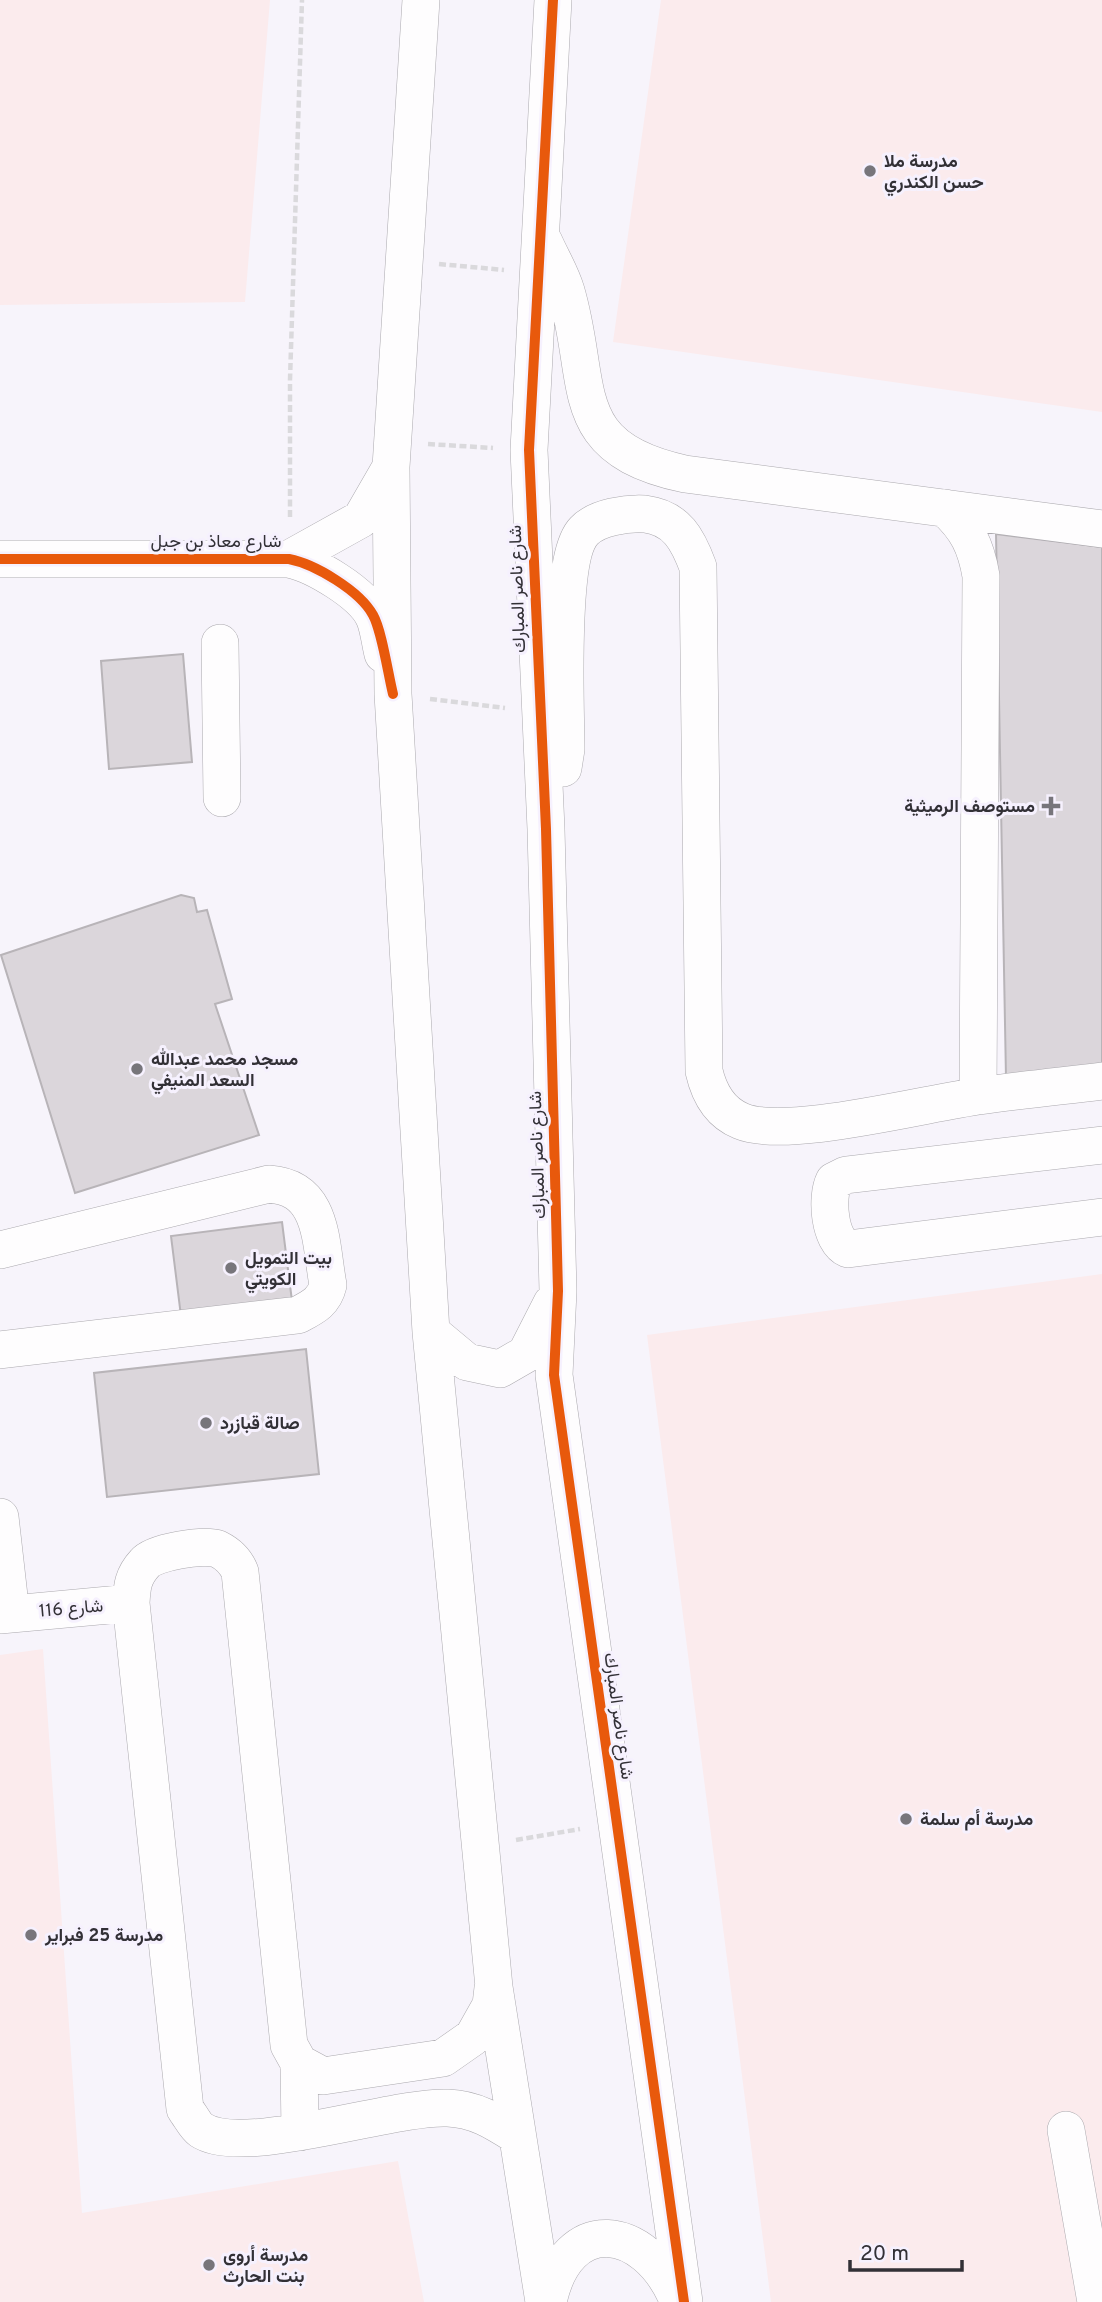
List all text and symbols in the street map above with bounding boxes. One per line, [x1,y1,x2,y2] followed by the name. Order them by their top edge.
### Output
[884,151,984,197] place label: مدرسة ملا حسن الكندري
[862,163,878,179] marker: مدرسة ملا حسن الكندري
[505,525,532,653] street label: شارع ناصر المبارك
[151,531,281,554] street label: شارع معاذ بن جبل
[904,796,1035,819] place label: مستوصف الرميثية
[1041,796,1061,816] marker: مستوصف الرميثية
[151,1048,299,1095] place label: مسجد محمد عبدالله السعد المنيفي
[129,1061,145,1077] marker: مسجد محمد عبدالله السعد المنيفي
[525,1091,552,1219] street label: شارع ناصر المبارك
[245,1248,332,1294] place label: بيت التمويل الكويتي
[223,1260,239,1276] marker: بيت التمويل الكويتي
[220,1413,300,1436] place label: صالة قبازرد
[198,1415,214,1431] marker: صالة قبازرد
[38,1595,104,1624] street label: شارع 116
[597,1651,638,1781] street label: شارع ناصر المبارك
[920,1809,1034,1832] place label: مدرسة أم سلمة
[898,1811,914,1827] marker: مدرسة أم سلمة
[44,1925,164,1948] place label: مدرسة 25 فبراير
[23,1927,39,1943] marker: مدرسة 25 فبراير
[850,2228,962,2272] scale bar
[860,2241,909,2268] text: 20 m
[223,2245,309,2289] place label: مدرسة أروى بنت الحارث
[201,2257,217,2273] marker: مدرسة أروى بنت الحارث

